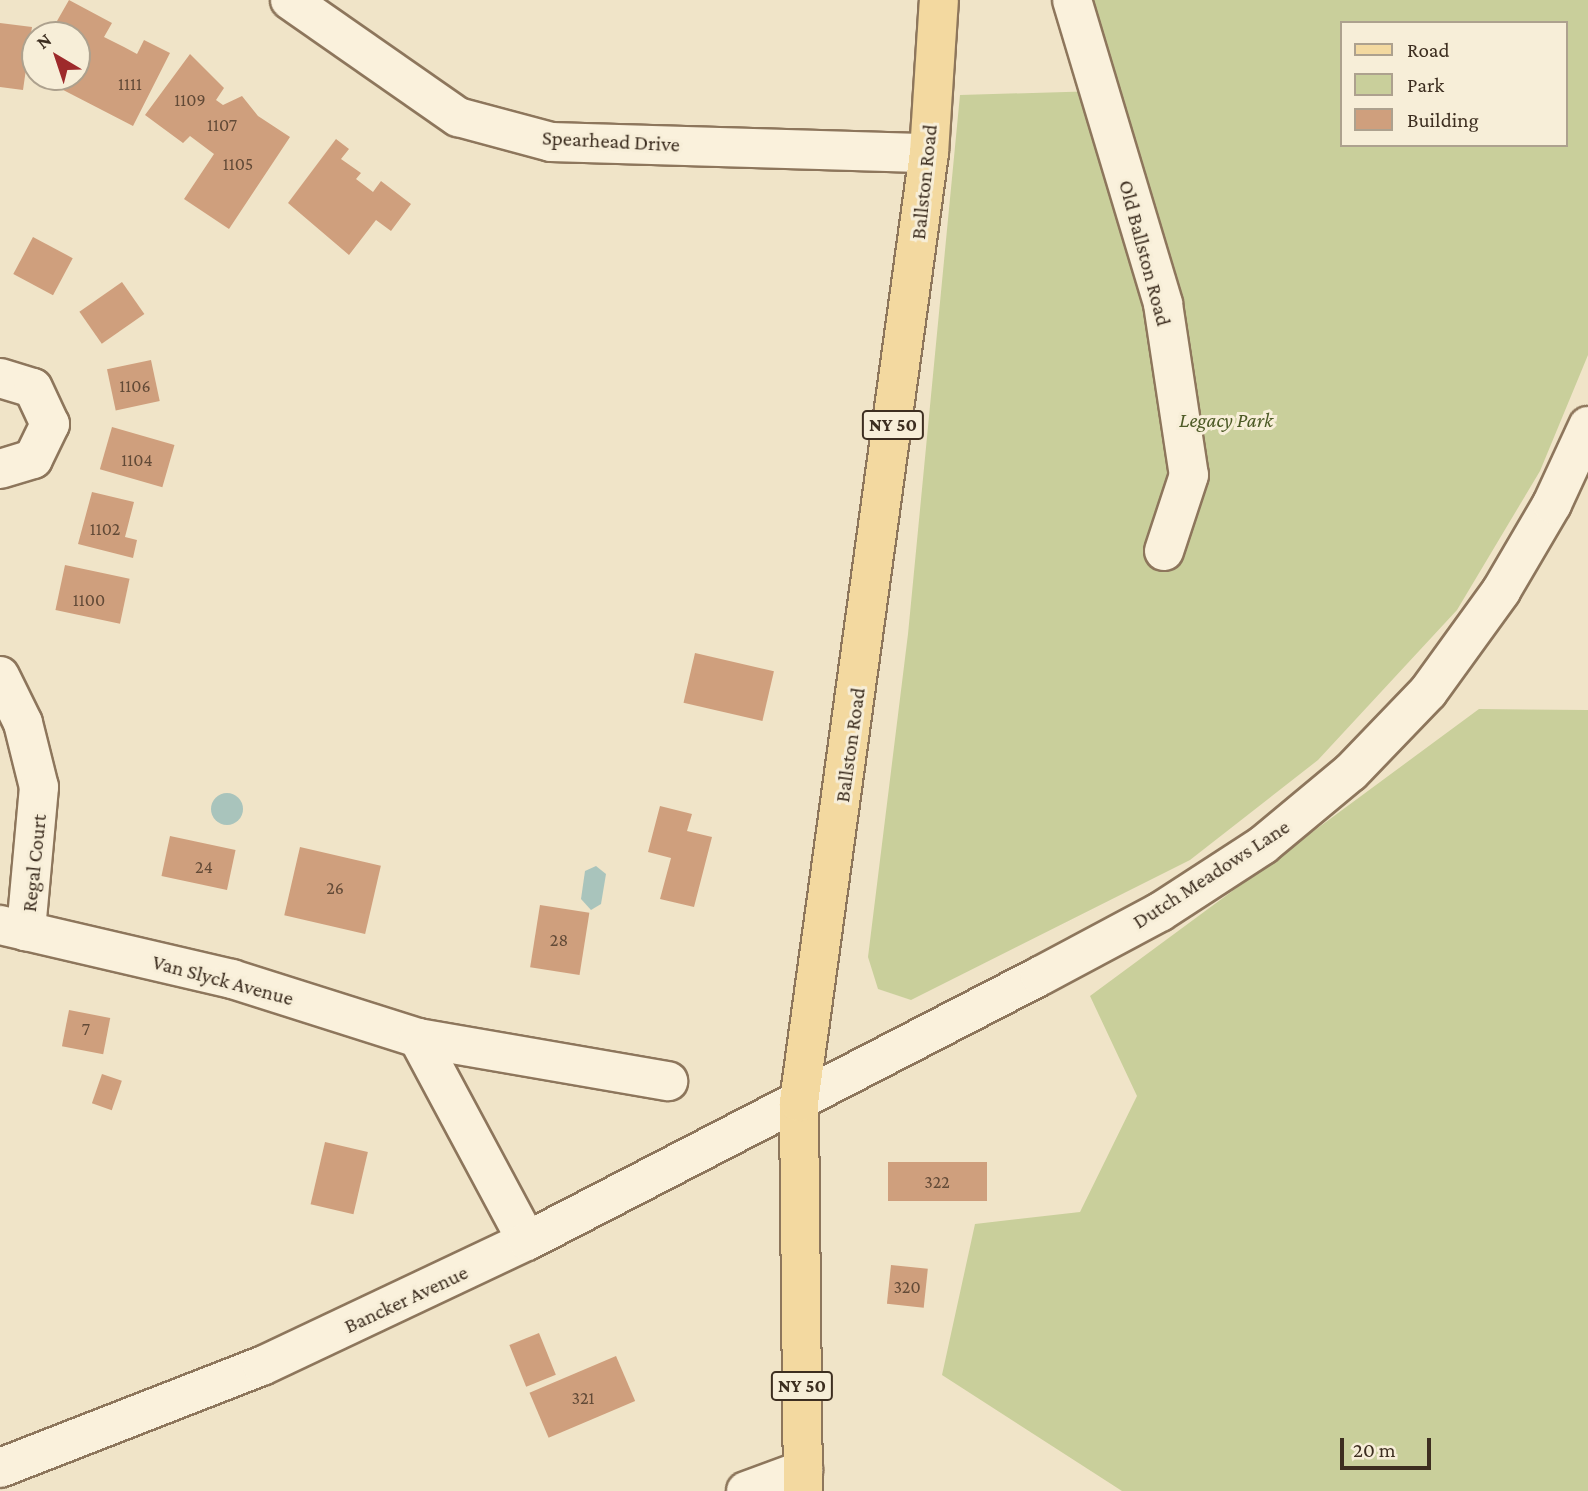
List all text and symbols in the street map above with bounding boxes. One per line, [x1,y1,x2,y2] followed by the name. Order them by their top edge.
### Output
[21,21,91,91] north arrow
[1340,21,1567,147] legend
[32,29,55,53] text: N
[1407,38,1450,62] text: Road
[118,73,142,95] house number: 1111
[1407,73,1444,97] text: Park
[174,89,206,111] house number: 1109
[1407,108,1479,132] text: Building
[207,114,237,136] house number: 1107
[905,123,943,241] street label: Ballston Road
[541,125,681,157] street label: Spearhead Drive
[223,153,253,175] house number: 1105
[1113,177,1177,329] street label: Old Ballston Road
[119,375,151,397] house number: 1106
[1179,407,1273,433] park label: Legacy Park
[862,410,924,440] road number: NY 50
[121,449,153,471] house number: 1104
[90,518,120,540] house number: 1102
[73,589,105,611] house number: 1100
[829,686,871,804] street label: Ballston Road
[16,813,52,913] street label: Regal Court
[1128,814,1294,934] street label: Dutch Meadows Lane
[195,856,213,878] house number: 24
[326,877,344,899] house number: 26
[550,929,568,951] house number: 28
[150,949,296,1011] street label: Van Slyck Avenue
[82,1018,90,1040] house number: 7
[924,1171,950,1193] house number: 322
[340,1259,472,1339] street label: Bancker Avenue
[893,1276,921,1298] house number: 320
[770,1370,834,1402] road number: NY 50
[571,1387,595,1409] house number: 321
[1343,1424,1434,1468] scale bar
[1353,1438,1396,1462] text: 20 m

